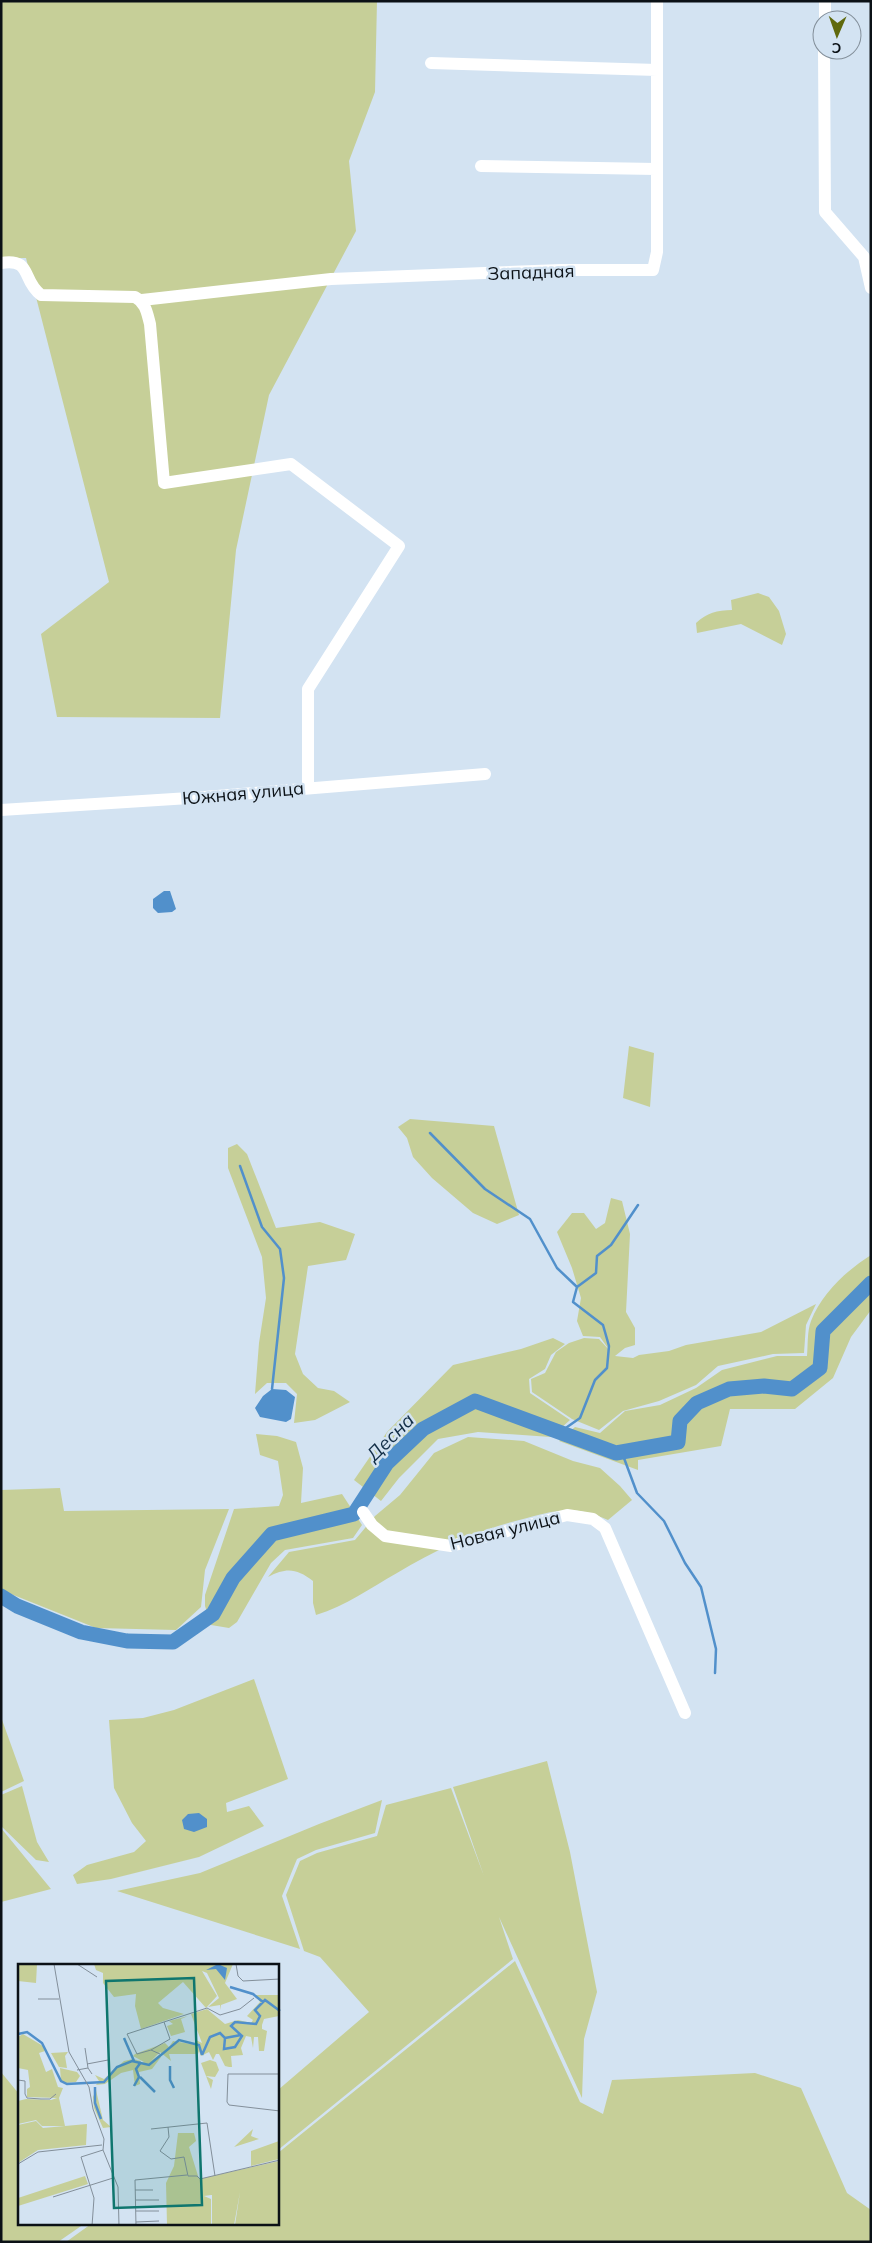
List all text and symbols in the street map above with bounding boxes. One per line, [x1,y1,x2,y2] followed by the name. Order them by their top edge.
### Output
[812,10,862,60] north arrow
[831,39,842,57] text: С
[487,259,575,285] street label: Западная
[181,776,305,810] street label: Южная улица
[360,1408,419,1467] water label: Десна
[448,1505,562,1555] street label: Новая улица
[18,1964,279,2226] inset map

